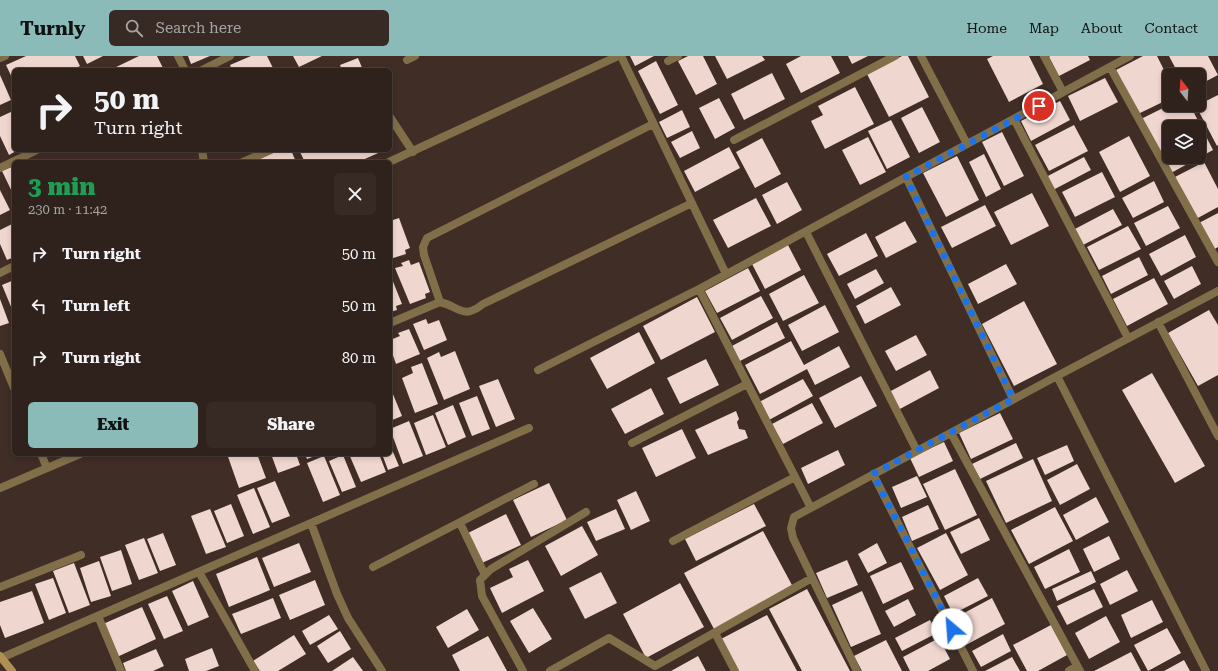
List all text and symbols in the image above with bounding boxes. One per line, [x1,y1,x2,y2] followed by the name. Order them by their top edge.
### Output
[109,10,389,46] search box
[20,17,85,40] text: Turnly
[123,17,145,39] icon: search
[155,19,241,37] text: Search here
[966,20,1007,36] text: Home
[1029,20,1059,36] text: Map
[1081,20,1123,36] text: About
[1145,20,1198,36] text: Contact
[1162,68,1206,112] north arrow
[1162,68,1206,164] map controls
[94,83,159,116] text: 50 m
[28,84,80,136] icon: right
[1022,89,1056,123] pin
[1028,95,1050,117] icon: arrive
[94,117,182,138] text: Turn right
[1162,120,1206,164] button: layers
[28,173,95,201] text: 3 min
[334,173,376,215] button: close
[28,202,107,217] text: 230 m · 11:42
[28,243,50,265] icon: right
[62,245,141,263] text: Turn right
[342,245,376,263] text: 50 m
[28,295,50,317] icon: left
[62,297,130,315] text: Turn left
[342,297,376,315] text: 50 m
[28,347,50,369] icon: right
[62,349,141,367] text: Turn right
[342,349,376,367] text: 80 m
[28,402,198,448] button: Exit
[206,402,376,448] button: Share
[931,608,973,650] position arrow

